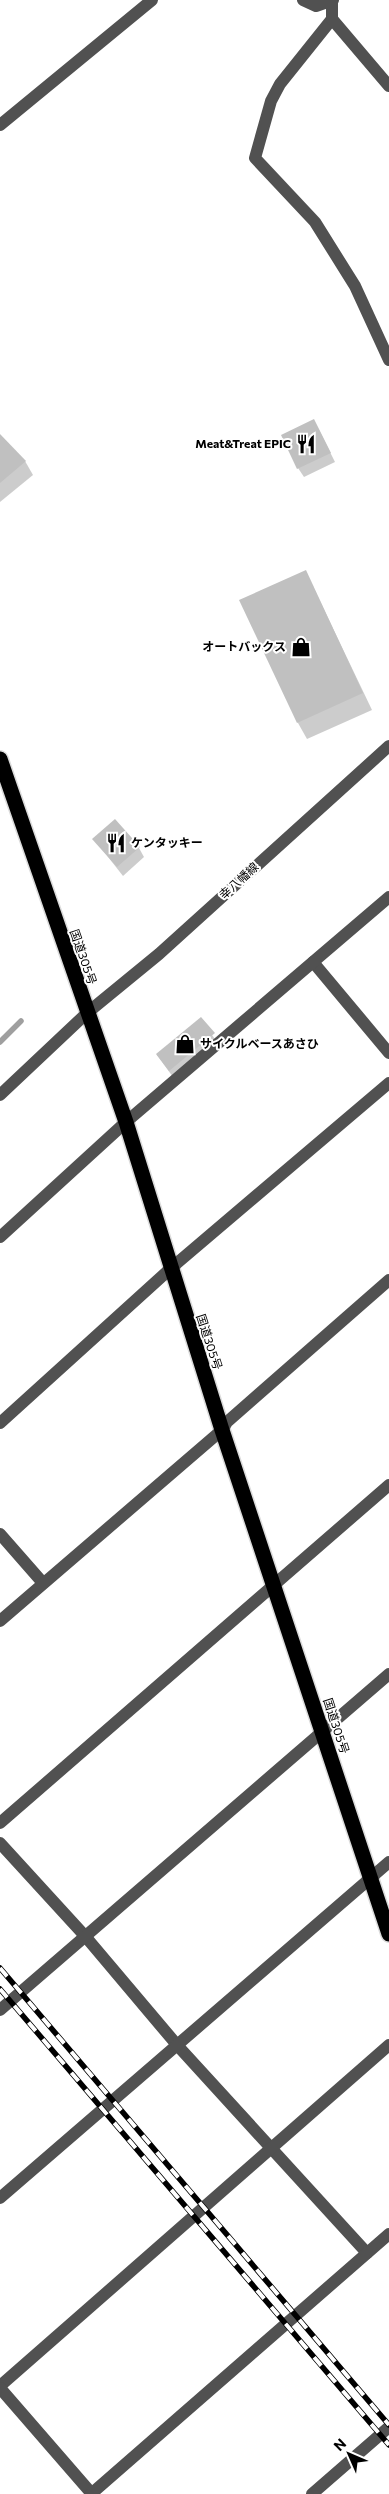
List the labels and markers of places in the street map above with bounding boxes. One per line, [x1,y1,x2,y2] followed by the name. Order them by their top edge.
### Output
[295,433,317,455] restaurant icon: Meat&Treat EPIC
[195,436,291,450] place label: Meat&Treat EPIC
[290,636,312,658] shop icon: オートバックス
[202,639,286,653] place label: オートバックス
[105,832,127,854] restaurant icon: ケンタッキー
[131,835,203,849] place label: ケンタッキー
[174,1033,196,1055] shop icon: サイクルベースあさひ
[200,1036,319,1050] place label: サイクルベースあさひ

